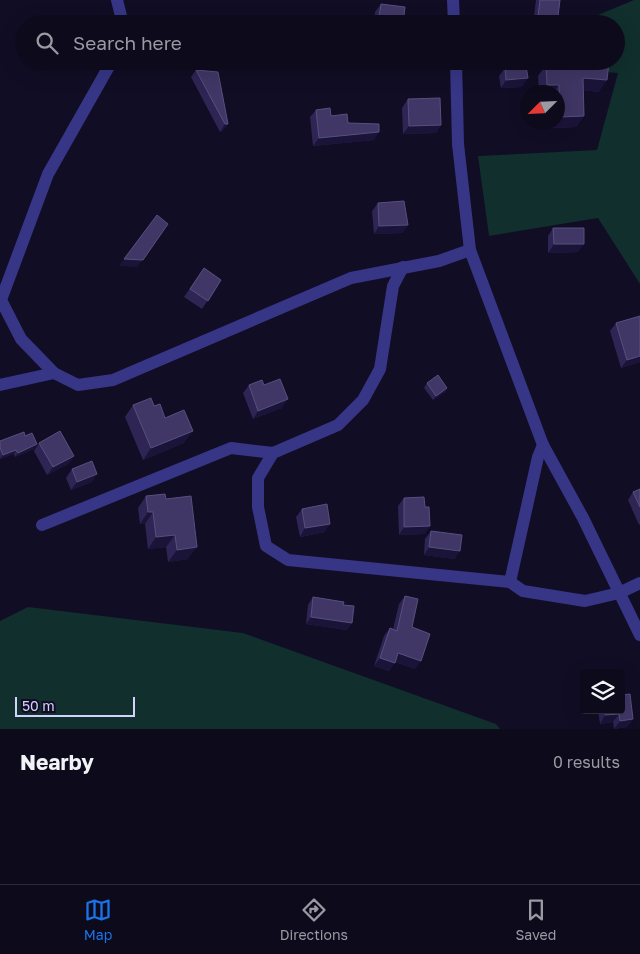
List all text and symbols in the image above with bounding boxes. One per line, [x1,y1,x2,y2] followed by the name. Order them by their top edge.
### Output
[15,15,625,70] search box
[33,29,61,57] icon: search
[73,31,182,54] text: Search here
[520,85,565,130] north arrow
[580,669,625,714] map controls
[580,669,625,714] button: layers
[15,694,135,717] scale bar
[22,697,55,714] text: 50 m
[20,749,94,775] text: Nearby
[553,752,620,772] text: 0 results
[84,896,112,943] tab: Map
[280,896,348,943] tab: Directions
[515,896,556,943] tab: Saved

